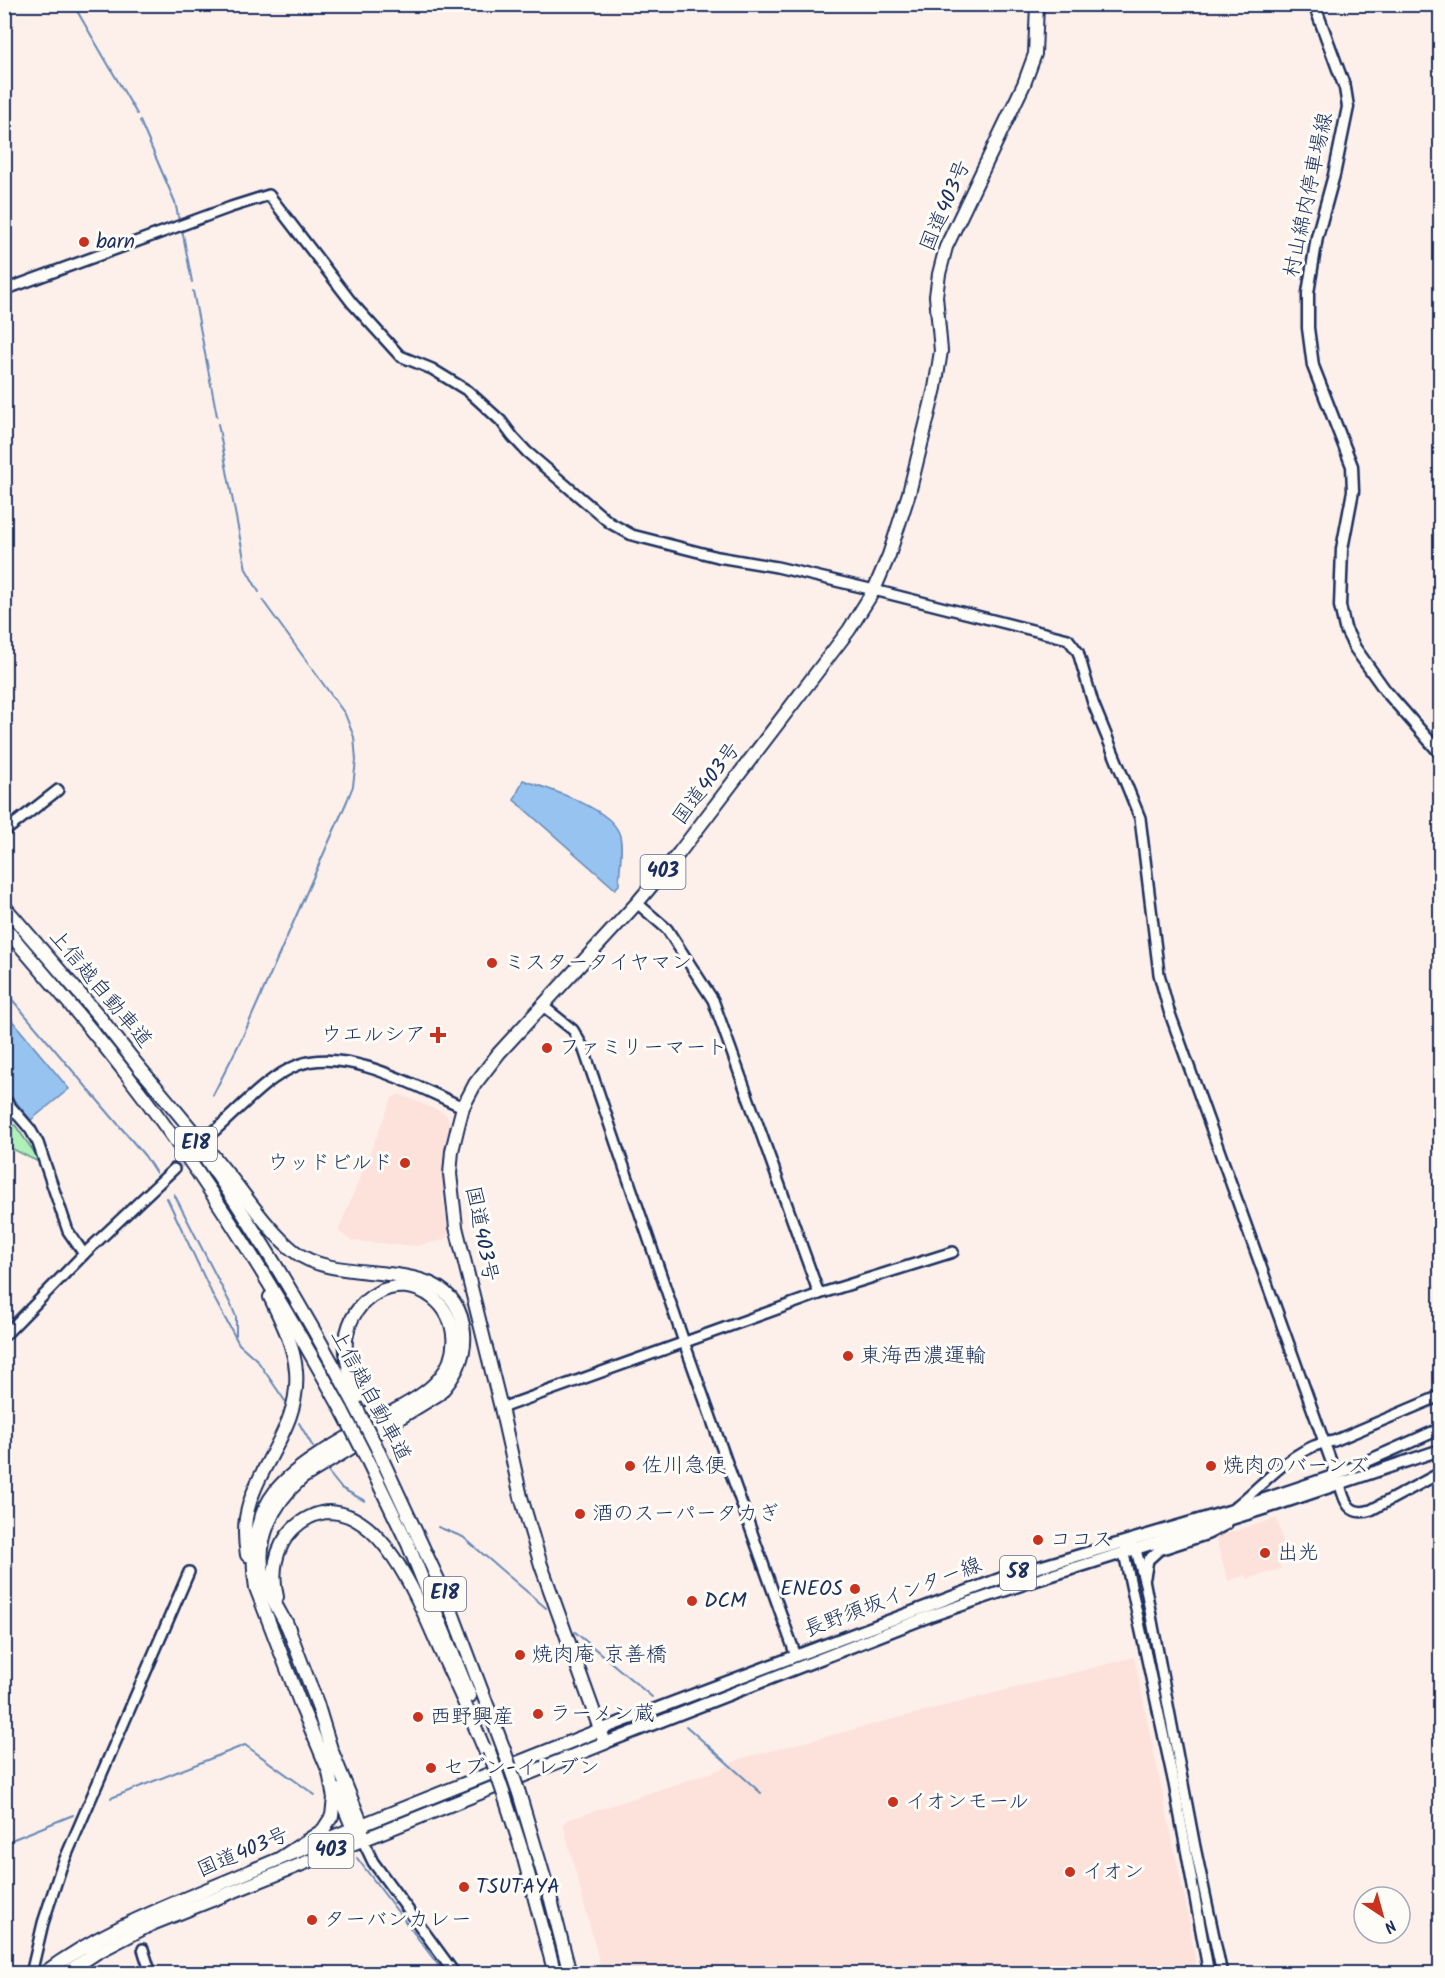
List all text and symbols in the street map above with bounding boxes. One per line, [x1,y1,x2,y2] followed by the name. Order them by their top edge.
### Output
[1275,109,1343,281] street label: 村山綿内停車場線
[912,155,980,257] street label: 国道403号
[96,226,135,259] place label: barn
[77,235,91,249] marker: barn
[665,735,749,833] street label: 国道403号
[640,855,686,889] road number: 403
[40,922,160,1056] street label: 上信越自動車道
[504,947,692,980] place label: ミスタータイヤマン
[485,956,499,970] marker: ミスタータイヤマン
[321,1019,426,1052] place label: ウエルシア
[431,1028,445,1042] marker: ウエルシア
[559,1032,727,1065] place label: ファミリーマート
[540,1041,554,1055] marker: ファミリーマート
[175,1127,217,1161] road number: E18
[267,1147,393,1180] place label: ウッドビルド
[398,1156,412,1170] marker: ウッドビルド
[456,1183,506,1285] street label: 国道403号
[321,1323,419,1469] street label: 上信越自動車道
[860,1340,986,1373] place label: 東海西濃運輸
[841,1349,855,1363] marker: 東海西濃運輸
[642,1450,726,1483] place label: 佐川急便
[1223,1450,1369,1483] place label: 焼肉のバーンズ
[623,1459,637,1473] marker: 佐川急便
[1204,1459,1218,1473] marker: 焼肉のバーンズ
[592,1498,779,1531] place label: 酒のスーパータカぎ
[573,1507,587,1521] marker: 酒のスーパータカぎ
[1050,1524,1113,1557] place label: ココス
[1031,1533,1045,1547] marker: ココス
[1277,1537,1319,1570] place label: 出光
[1258,1546,1272,1560] marker: 出光
[799,1549,987,1647] street label: 長野須坂インター線
[1000,1556,1036,1590] road number: 58
[780,1573,843,1606] place label: ENEOS
[424,1577,466,1611] road number: E18
[848,1582,862,1596] marker: ENEOS
[704,1585,747,1618] place label: DCM
[685,1594,699,1608] marker: DCM
[532,1639,666,1672] place label: 焼肉庵 京善橋
[513,1648,527,1662] marker: 焼肉庵 京善橋
[550,1698,655,1731] place label: ラーメン蔵
[430,1701,514,1734] place label: 西野興産
[531,1707,545,1721] marker: ラーメン蔵
[411,1710,425,1724] marker: 西野興産
[443,1752,600,1785] place label: セブン-イレブン
[424,1761,438,1775] marker: セブン-イレブン
[905,1786,1029,1819] place label: イオンモール
[886,1795,900,1809] marker: イオンモール
[192,1819,294,1887] street label: 国道403号
[308,1834,354,1868] road number: 403
[1082,1856,1144,1889] place label: イオン
[1063,1865,1077,1879] marker: イオン
[476,1871,560,1904] place label: TSUTAYA
[457,1880,471,1894] marker: TSUTAYA
[1352,1885,1412,1945] north arrow
[324,1904,472,1937] place label: ターバンカレー
[305,1913,319,1927] marker: ターバンカレー
[1378,1913,1401,1939] text: N

